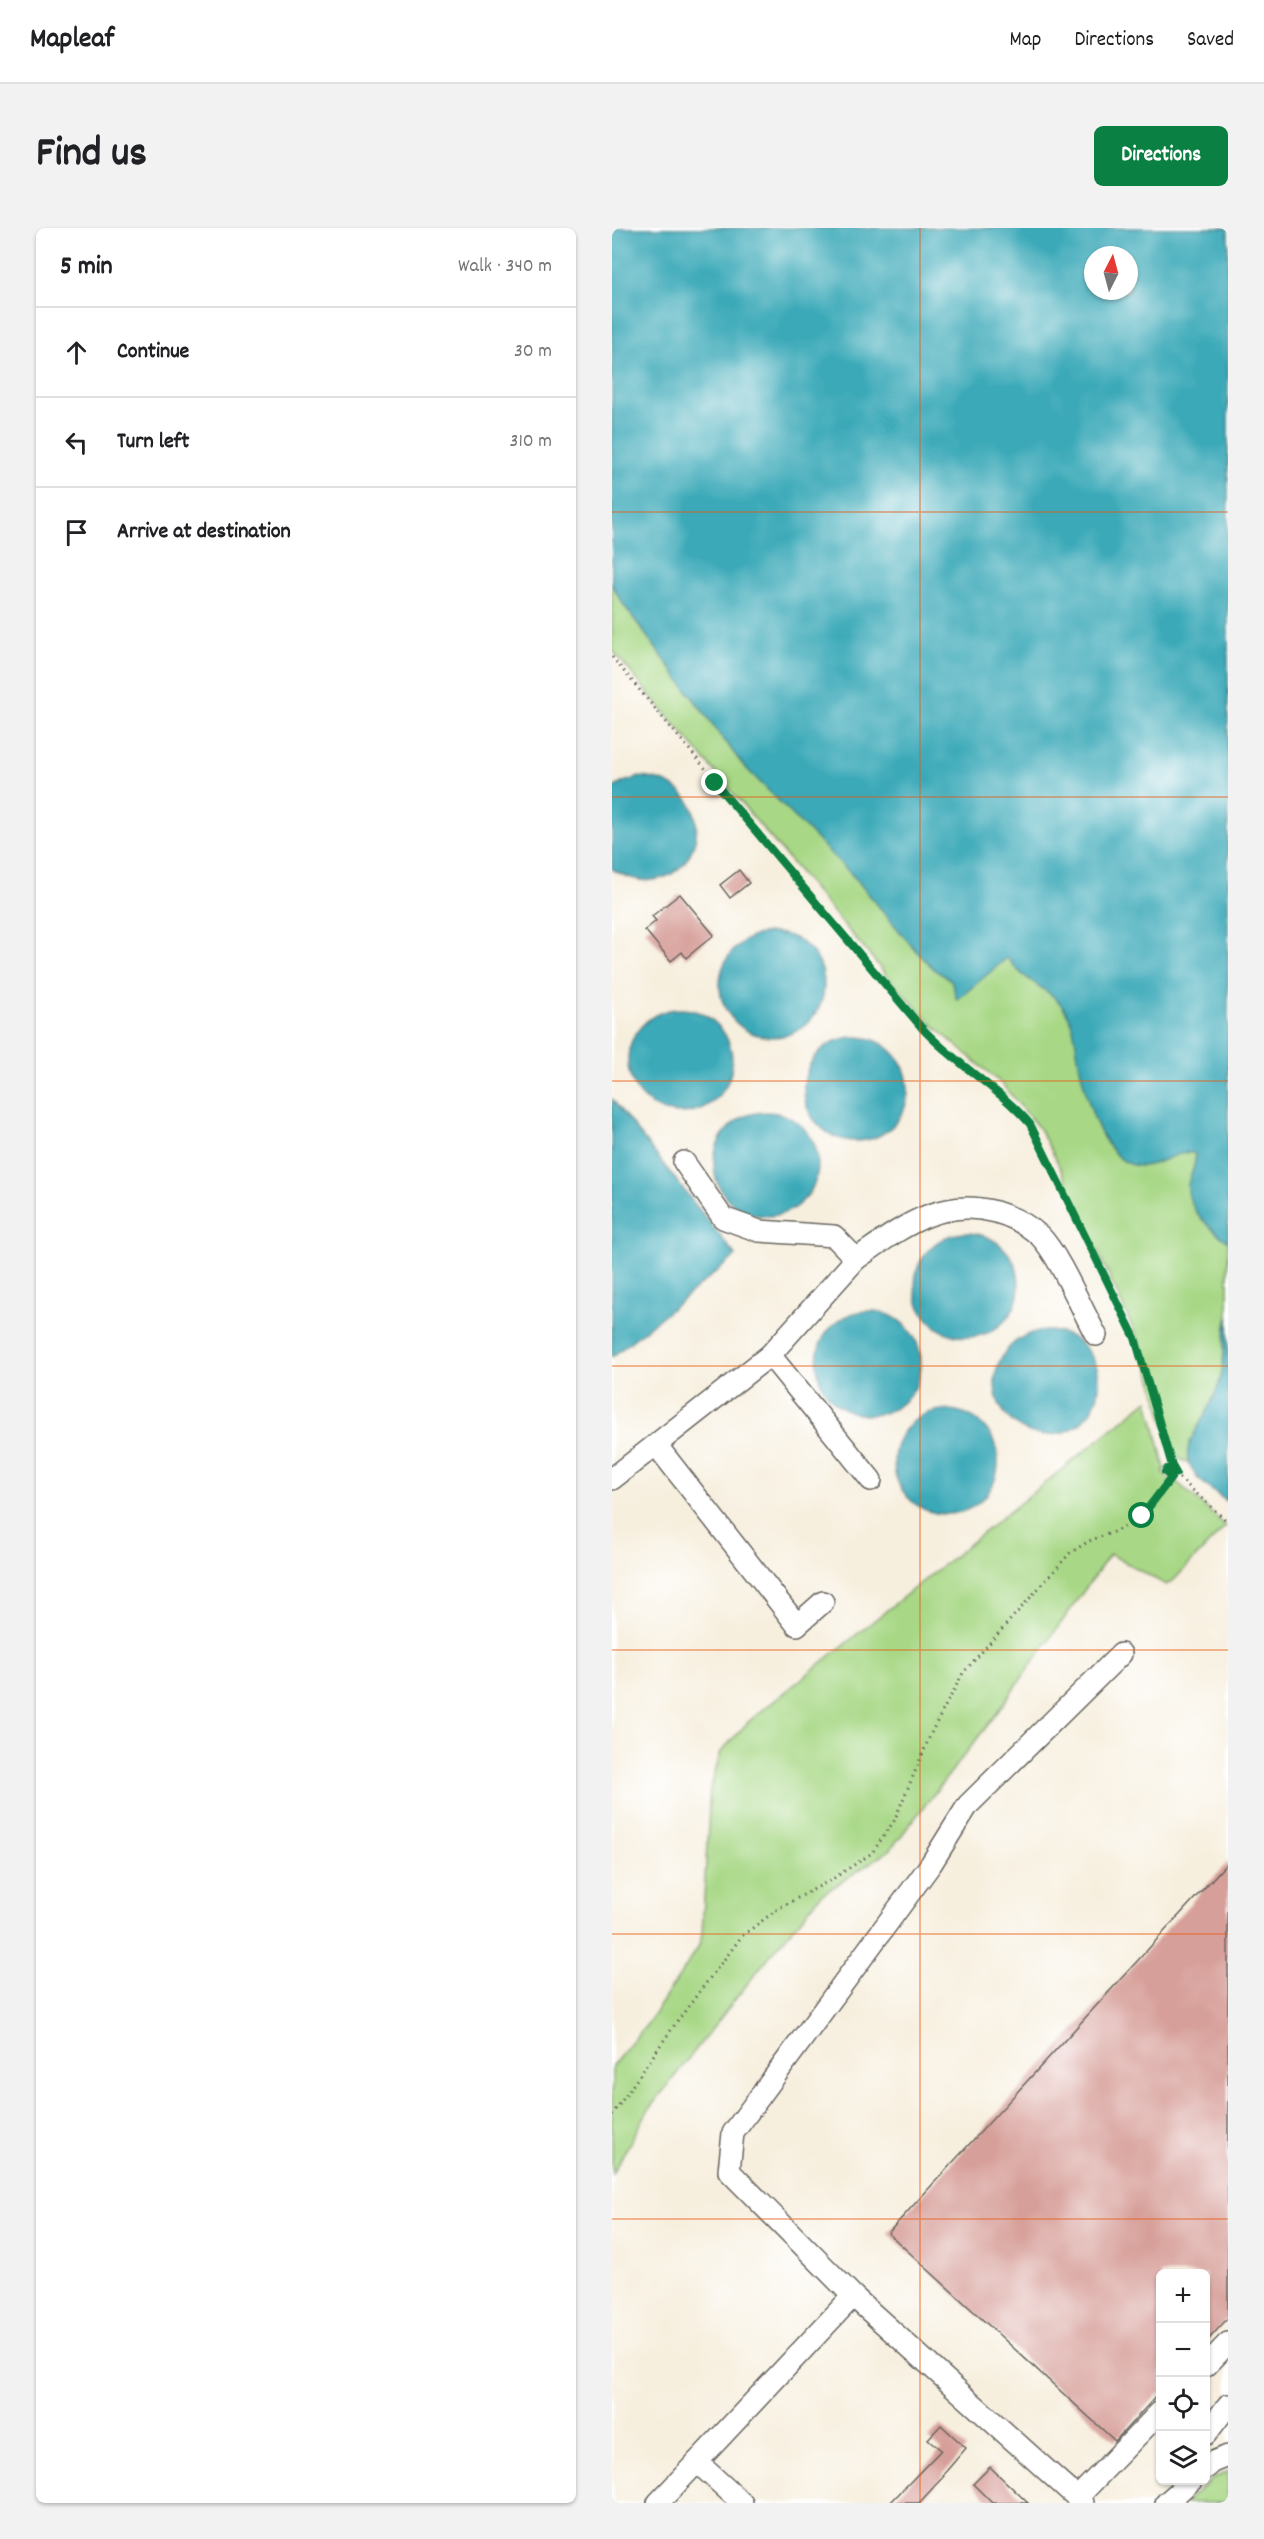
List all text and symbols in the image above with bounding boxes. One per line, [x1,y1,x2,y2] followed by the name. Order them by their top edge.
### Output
[30,21,114,61] text: Mapleaf
[1010,26,1041,56] text: Map
[1074,26,1154,56] text: Directions
[1187,26,1234,56] text: Saved
[36,126,147,186] text: Find us
[1094,126,1228,186] button: Directions
[1084,246,1138,300] north arrow
[60,249,113,286] text: 5 min
[458,253,552,281] text: Walk · 340 m
[60,336,93,369] icon: ahead
[117,337,189,368] text: Continue
[514,338,552,366] text: 30 m
[60,426,93,459] icon: left
[117,427,189,458] text: Turn left
[510,428,552,456] text: 310 m
[60,516,93,549] icon: arrive
[117,517,291,548] text: Arrive at destination
[701,769,727,795] route end
[1128,1502,1154,1528] route start
[1156,2269,1210,2485] map controls
[1156,2269,1210,2323] button: +
[1156,2323,1210,2377] button: −
[1156,2377,1210,2431] button: locate
[1156,2431,1210,2485] button: layers

